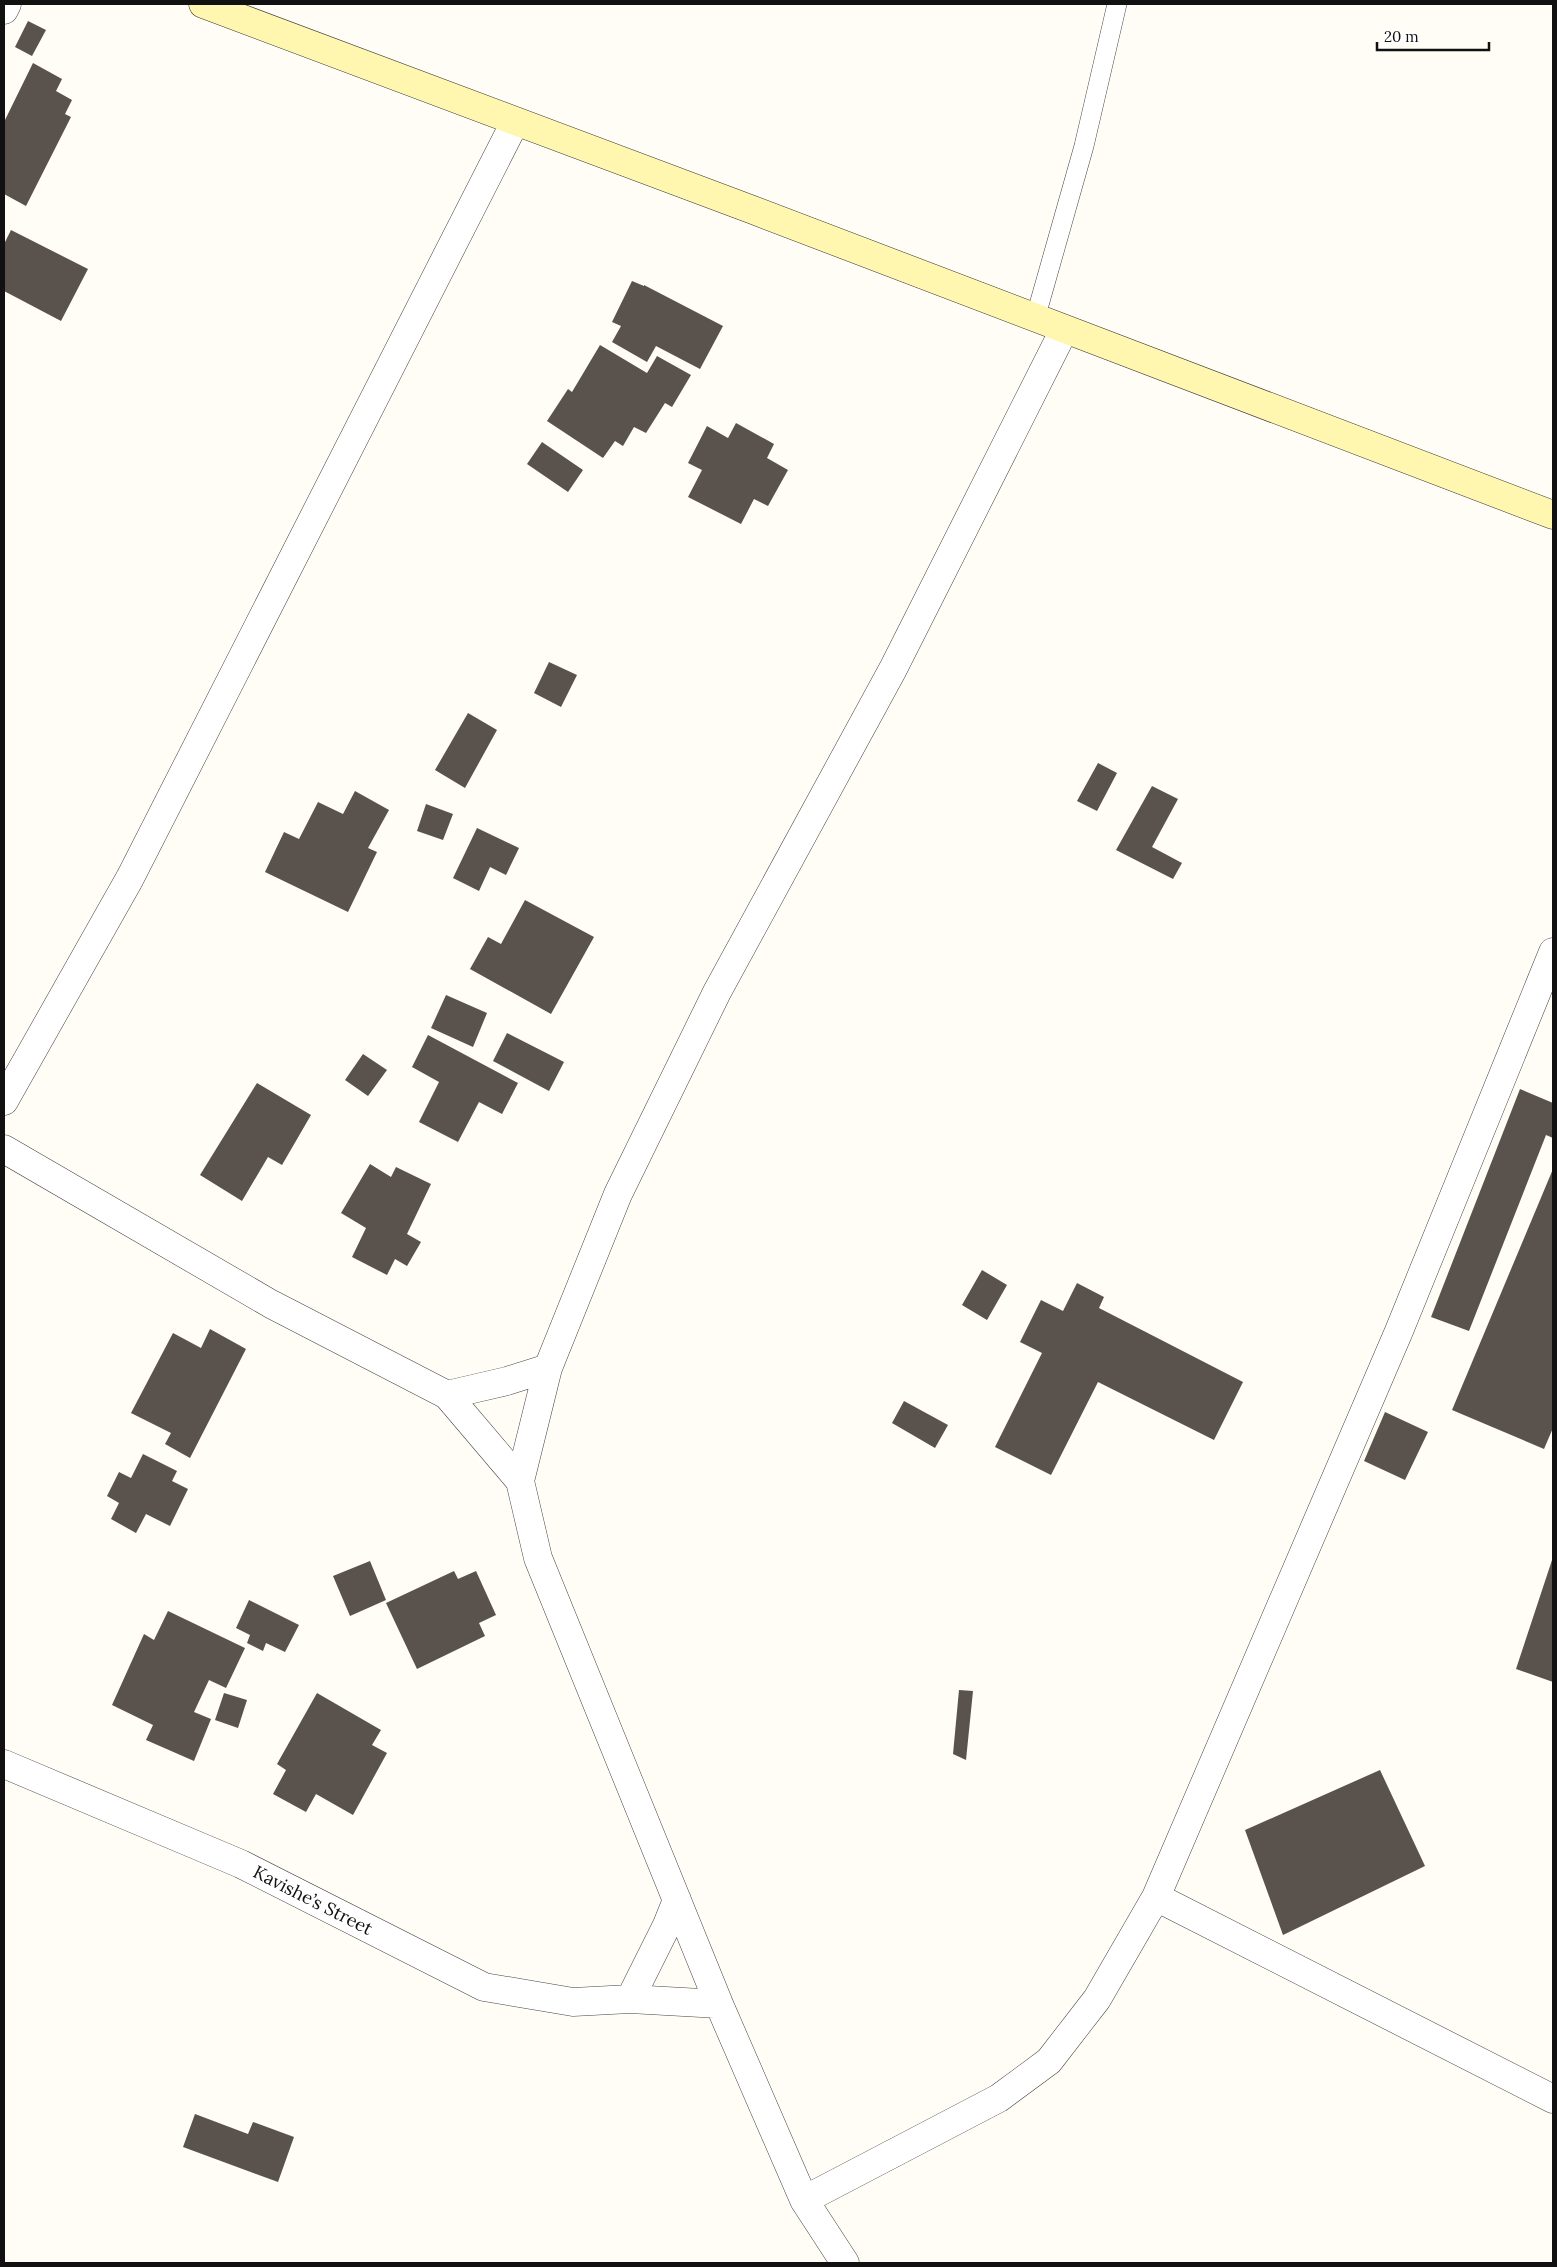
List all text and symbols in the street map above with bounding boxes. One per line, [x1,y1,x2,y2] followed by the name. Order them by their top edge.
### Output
[1377,20,1490,52] scale bar
[1384,27,1419,46] text: 20 m
[249,1860,377,1940] street label: Kavishe’s Street

